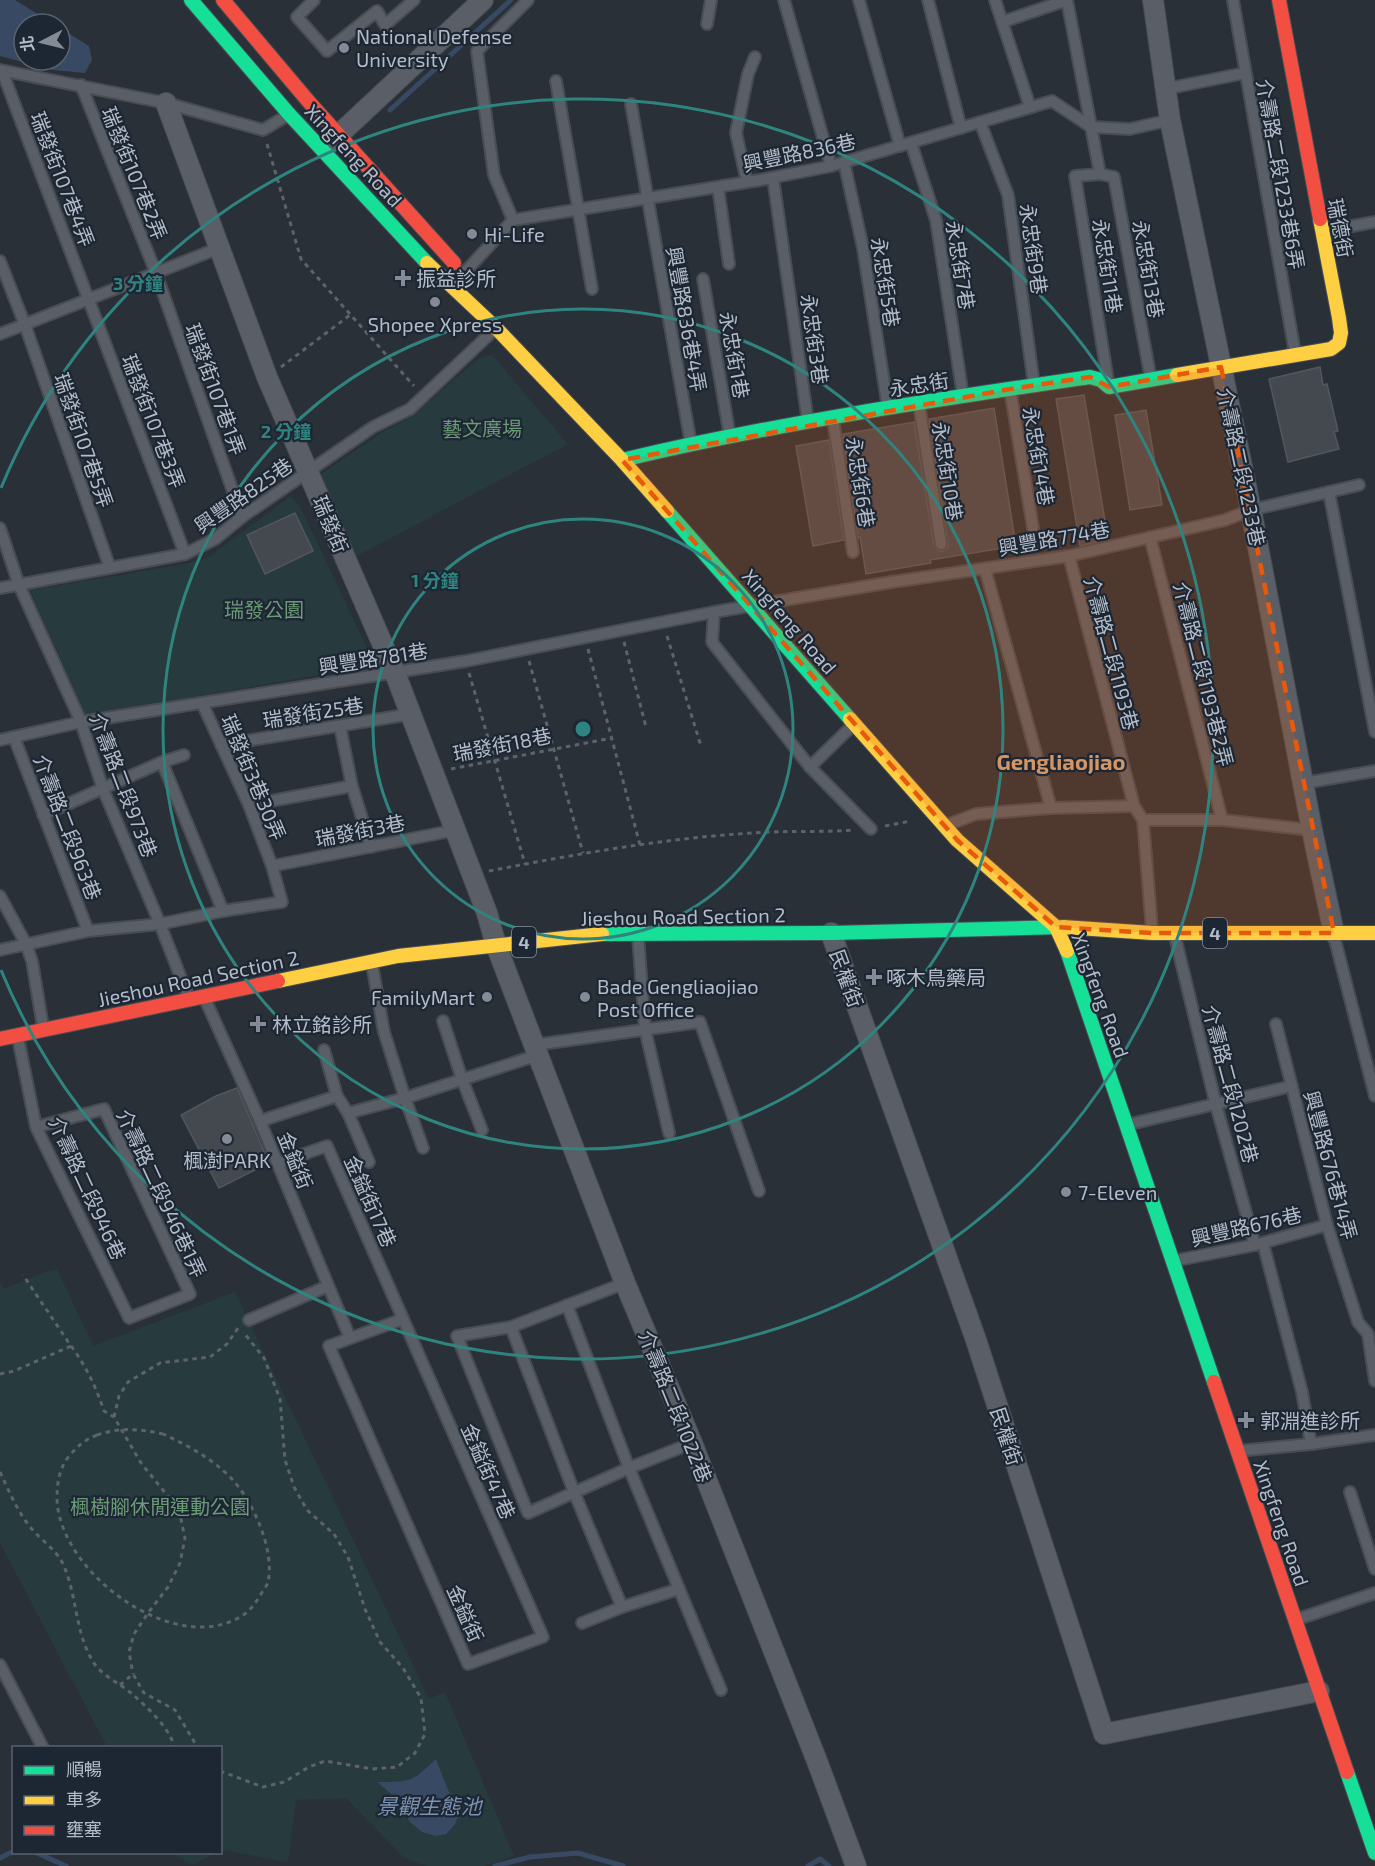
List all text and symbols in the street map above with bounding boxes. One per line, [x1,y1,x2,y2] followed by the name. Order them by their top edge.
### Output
[12,12,72,72] north arrow
[356,24,512,71] place label: National Defense University
[16,35,37,53] text: 北
[337,41,351,55] marker: National Defense University
[1252,77,1310,271] street label: 介壽路二段1233巷6弄
[300,99,408,211] street label: Xingfeng Road
[97,103,173,243] street label: 瑞發街107巷2弄
[26,108,100,250] street label: 瑞發街107巷4弄
[740,128,858,176] street label: 興豐路836巷
[1323,196,1359,260] street label: 瑞德街
[1016,202,1052,296] street label: 永忠街9巷
[1089,217,1127,315] street label: 永忠街11巷
[1129,218,1169,320] street label: 永忠街13巷
[942,219,980,311] street label: 永忠街7巷
[484,222,545,246] place label: Hi-Life
[465,227,479,241] marker: Hi-Life
[867,235,905,329] street label: 永忠街5巷
[662,245,712,393] street label: 興豐路836巷4弄
[416,266,496,290] place label: 振益診所
[394,269,412,287] marker: 振益診所
[113,272,163,294] text: 3 分鐘
[797,292,833,386] street label: 永忠街3巷
[428,295,442,309] marker: Shopee Xpress
[716,310,754,400] street label: 永忠街1巷
[368,312,502,336] place label: Shopee Xpress
[181,320,251,458] street label: 瑞發街107巷1弄
[117,351,191,491] street label: 瑞發街107巷3弄
[887,367,951,401] street label: 永忠街
[50,369,118,511] street label: 瑞發街107巷5弄
[1213,386,1271,548] street label: 介壽路二段1233巷
[1018,405,1060,507] street label: 永忠街14巷
[442,416,522,440] park label: 藝文廣場
[261,420,311,442] text: 2 分鐘
[928,420,968,522] street label: 永忠街10巷
[842,435,880,529] street label: 永忠街6巷
[189,452,297,538] street label: 興豐路825巷
[308,492,354,556] street label: 瑞發街
[996,516,1112,560] street label: 興豐路774巷
[738,564,842,678] street label: Xingfeng Road
[411,569,459,591] text: 1 分鐘
[1080,573,1144,733] street label: 介壽路二段1193巷
[1169,579,1239,769] street label: 介壽路二段1193巷2弄
[224,597,304,621] park label: 瑞發公園
[317,638,429,678] street label: 興豐路781巷
[261,692,365,732] street label: 瑞發街25巷
[85,709,163,861] street label: 介壽路二段973巷
[217,710,291,844] street label: 瑞發街3巷30弄
[573,719,593,739] centre of rings
[451,723,553,765] street label: 瑞發街18巷
[996,748,1126,774] district label: Gengliaojiao
[29,751,107,903] street label: 介壽路二段963巷
[313,810,407,850] street label: 瑞發街3巷
[580,902,786,930] street label: Jieshou Road Section 2
[1203,918,1227,948] road number: 4
[512,927,536,957] road number: 4
[1067,929,1135,1061] street label: Xingfeng Road
[95,945,301,1011] street label: Jieshou Road Section 2
[825,946,869,1010] street label: 民權街
[886,965,986,989] place label: 啄木鳥藥局
[867,970,881,984] marker: 啄木鳥藥局
[597,974,759,1021] place label: Bade Gengliaojiao Post Office
[371,985,475,1009] place label: FamilyMart
[480,990,494,1004] marker: FamilyMart
[578,990,592,1004] marker: Bade Gengliaojiao Post Office
[1198,1002,1264,1166] street label: 介壽路二段1202巷
[272,1012,372,1036] place label: 林立銘診所
[249,1015,267,1033] marker: 林立銘診所
[1300,1088,1362,1242] street label: 興豐路676巷14弄
[112,1105,212,1281] street label: 介壽路二段946巷1弄
[44,1113,132,1263] street label: 介壽路二段946巷
[274,1128,318,1192] street label: 金鎰街
[220,1132,234,1146] marker: 楓澍PARK
[183,1148,271,1172] place label: 楓澍PARK
[340,1151,402,1251] street label: 金鎰街17巷
[1078,1180,1157,1204] place label: 7-Eleven
[1059,1185,1073,1199] marker: 7-Eleven
[1188,1202,1304,1250] street label: 興豐路676巷
[634,1326,718,1486] street label: 介壽路二段1022巷
[986,1404,1028,1468] street label: 民權街
[1260,1408,1360,1432] place label: 郭淵進診所
[1237,1411,1255,1429] marker: 郭淵進診所
[457,1419,521,1523] street label: 金鎰街47巷
[1249,1457,1315,1589] street label: Xingfeng Road
[70,1494,250,1518] park label: 楓樹腳休閒運動公園
[443,1581,489,1645] street label: 金鎰街
[12,1746,222,1854] legend
[66,1758,102,1780] text: 順暢
[66,1788,102,1810] text: 車多
[377,1793,483,1818] water label: 景觀生態池
[66,1818,102,1840] text: 壅塞

